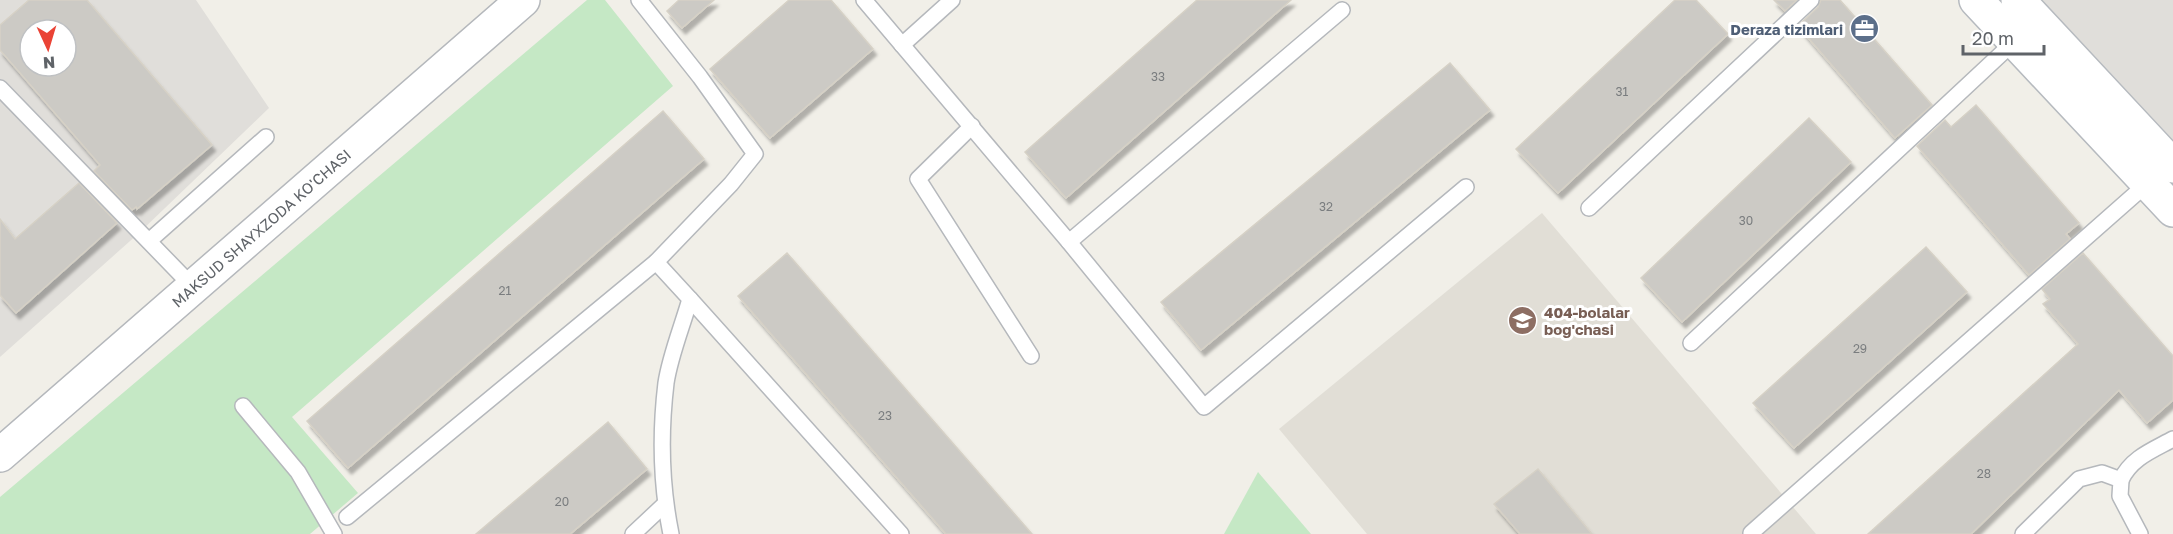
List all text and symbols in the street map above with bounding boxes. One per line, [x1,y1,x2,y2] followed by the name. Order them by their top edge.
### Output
[1848,13,1880,45] office icon: Deraza tizimlari
[18,18,78,78] north arrow
[1963,18,2044,56] scale bar
[1730,20,1843,38] place label: Deraza tizimlari
[1972,27,2014,49] text: 20 m
[42,53,56,73] text: N
[1151,69,1165,84] house number: 33
[1616,84,1629,99] house number: 31
[168,145,354,311] street label: MAKSUD SHAYXZODA KO'CHASI
[1319,199,1333,214] house number: 32
[1739,213,1753,228] house number: 30
[499,283,512,298] house number: 21
[1544,303,1630,338] place label: 404-bolalar bog'chasi
[1507,305,1539,337] school or university icon: 404-bolalar bog'chasi
[1853,341,1867,356] house number: 29
[878,408,892,423] house number: 23
[1977,466,1991,481] house number: 28
[555,494,569,509] house number: 20

